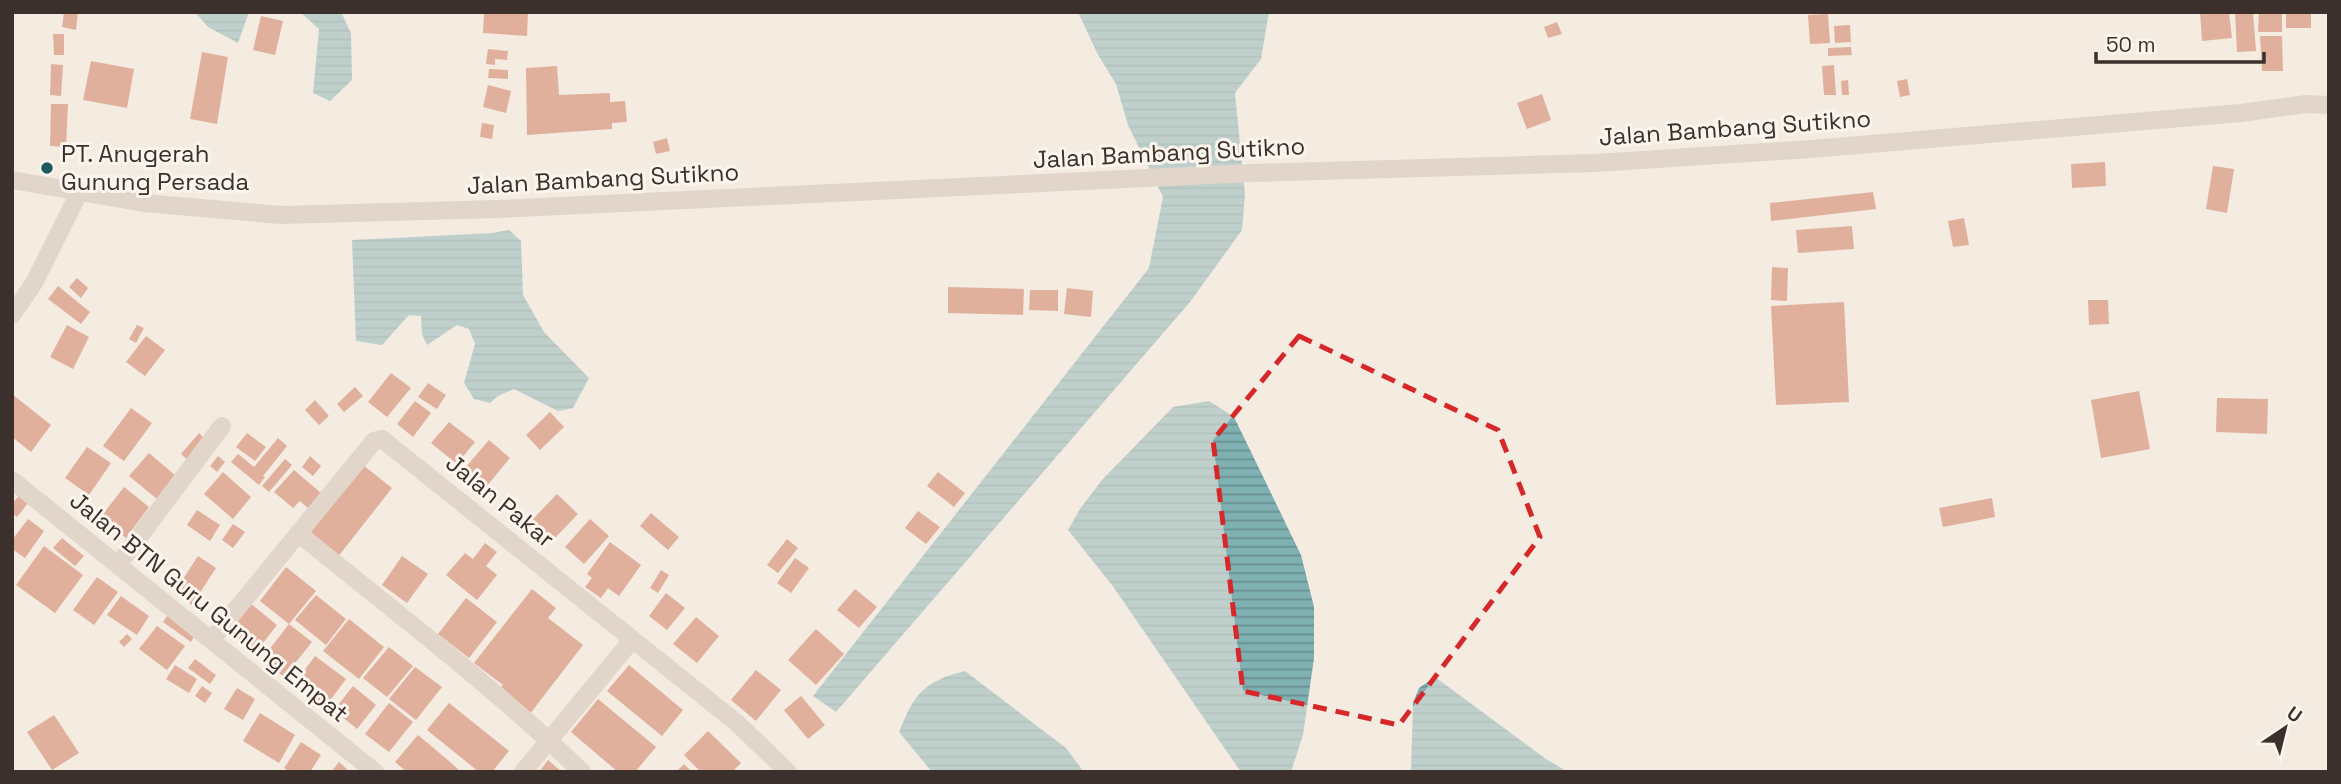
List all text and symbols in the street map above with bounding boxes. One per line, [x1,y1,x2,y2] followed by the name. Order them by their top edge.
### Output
[2096,21,2264,65] scale bar
[2106,31,2156,58] text: 50 m
[1598,103,1872,152] street label: Jalan Bambang Sutikno
[1032,130,1306,175] street label: Jalan Bambang Sutikno
[61,138,250,197] place label: PT. Anugerah Gunung Persada
[466,156,740,201] street label: Jalan Bambang Sutikno
[39,160,55,176] marker: PT. Anugerah Gunung Persada
[439,447,561,554] street label: Jalan Pakar
[64,484,355,729] street label: Jalan BTN Guru Gunung Empat
[2250,693,2320,763] north arrow
[2282,701,2307,728] text: U

